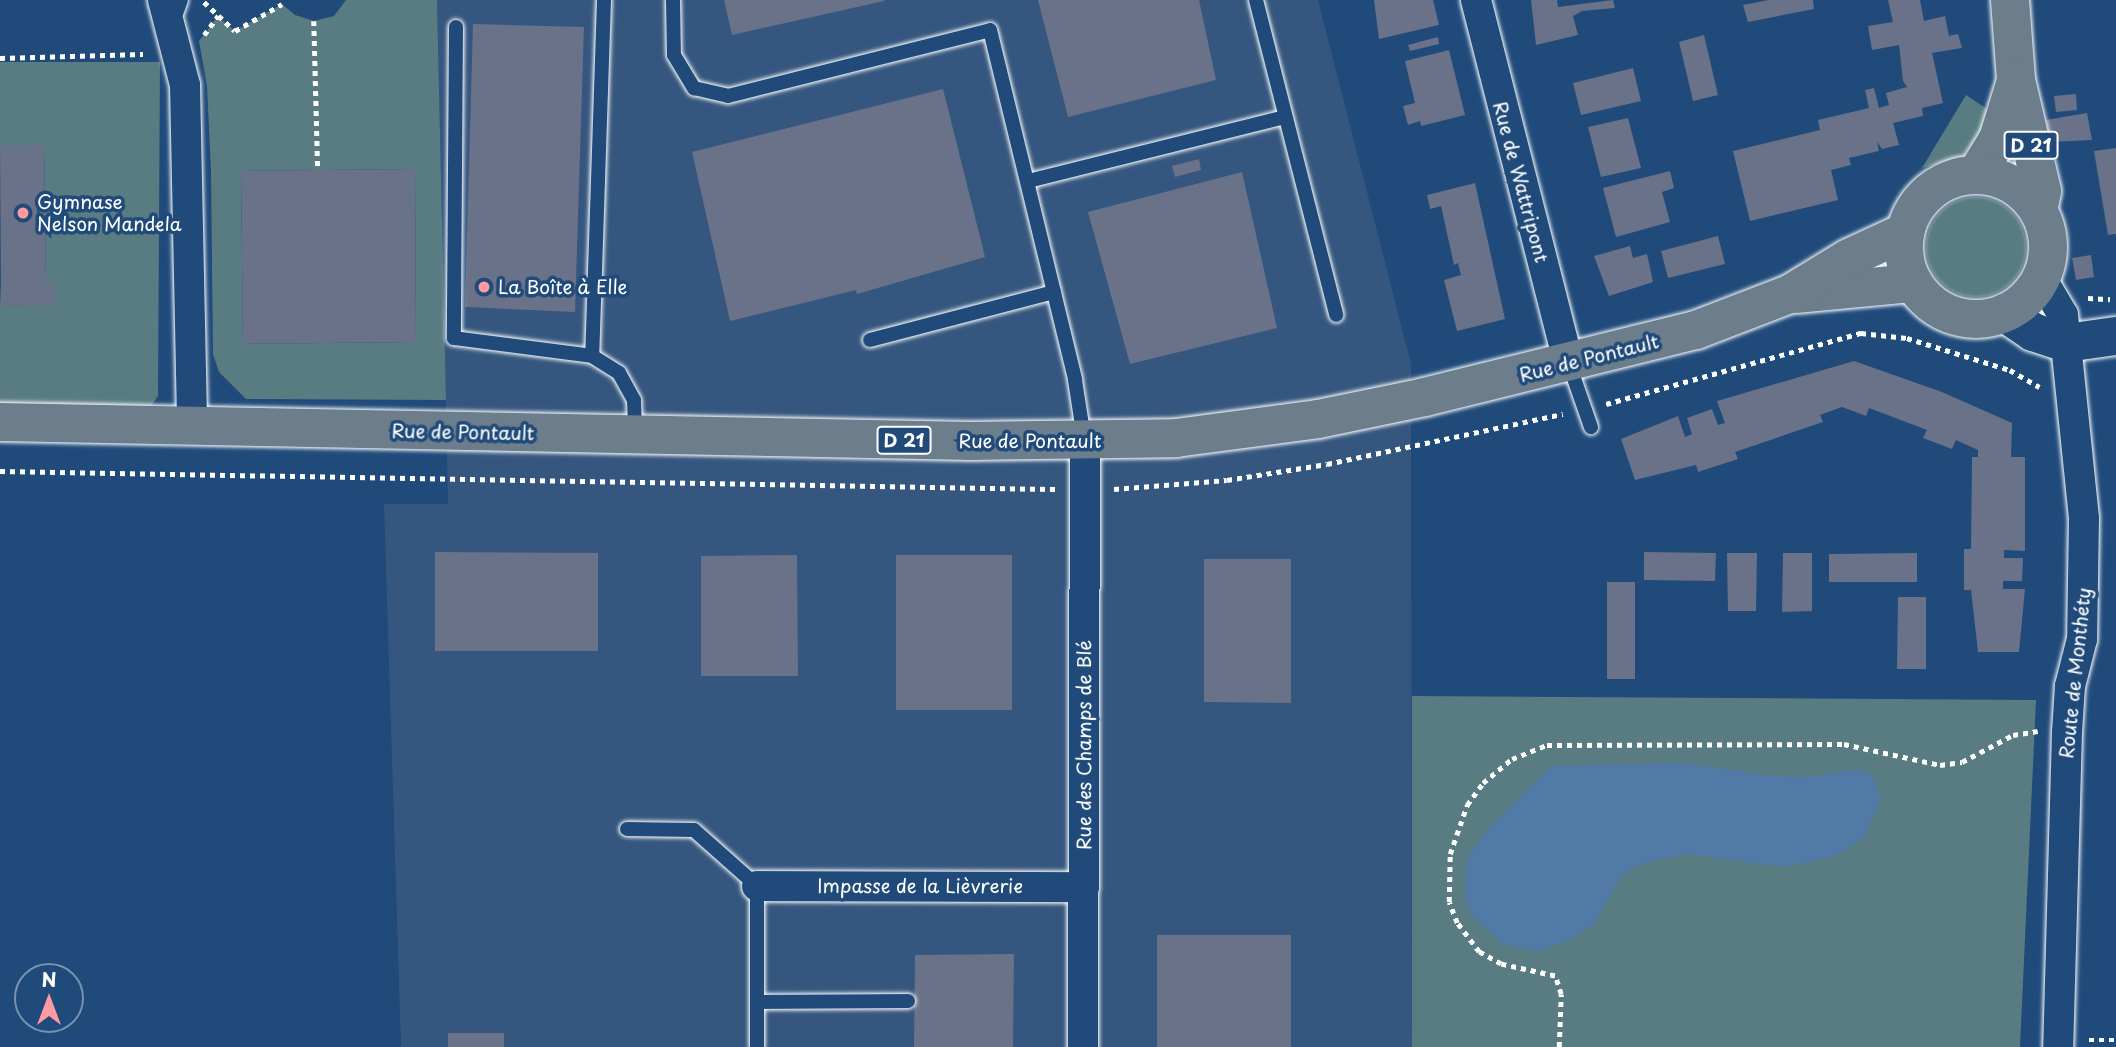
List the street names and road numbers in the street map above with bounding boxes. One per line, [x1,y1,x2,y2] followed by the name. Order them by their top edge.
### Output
[1488,97,1554,267] street label: Rue de Wattripont
[2003,130,2059,160] road number: D 21
[1516,329,1662,387] street label: Rue de Pontault
[390,419,536,445] street label: Rue de Pontault
[876,426,932,454] road number: D 21
[957,430,1103,452] street label: Rue de Pontault
[2055,586,2095,760] street label: Route de Monthéty
[1073,638,1095,852] street label: Rue des Champs de Blé
[816,875,1024,897] street label: Impasse de la Lièvrerie

